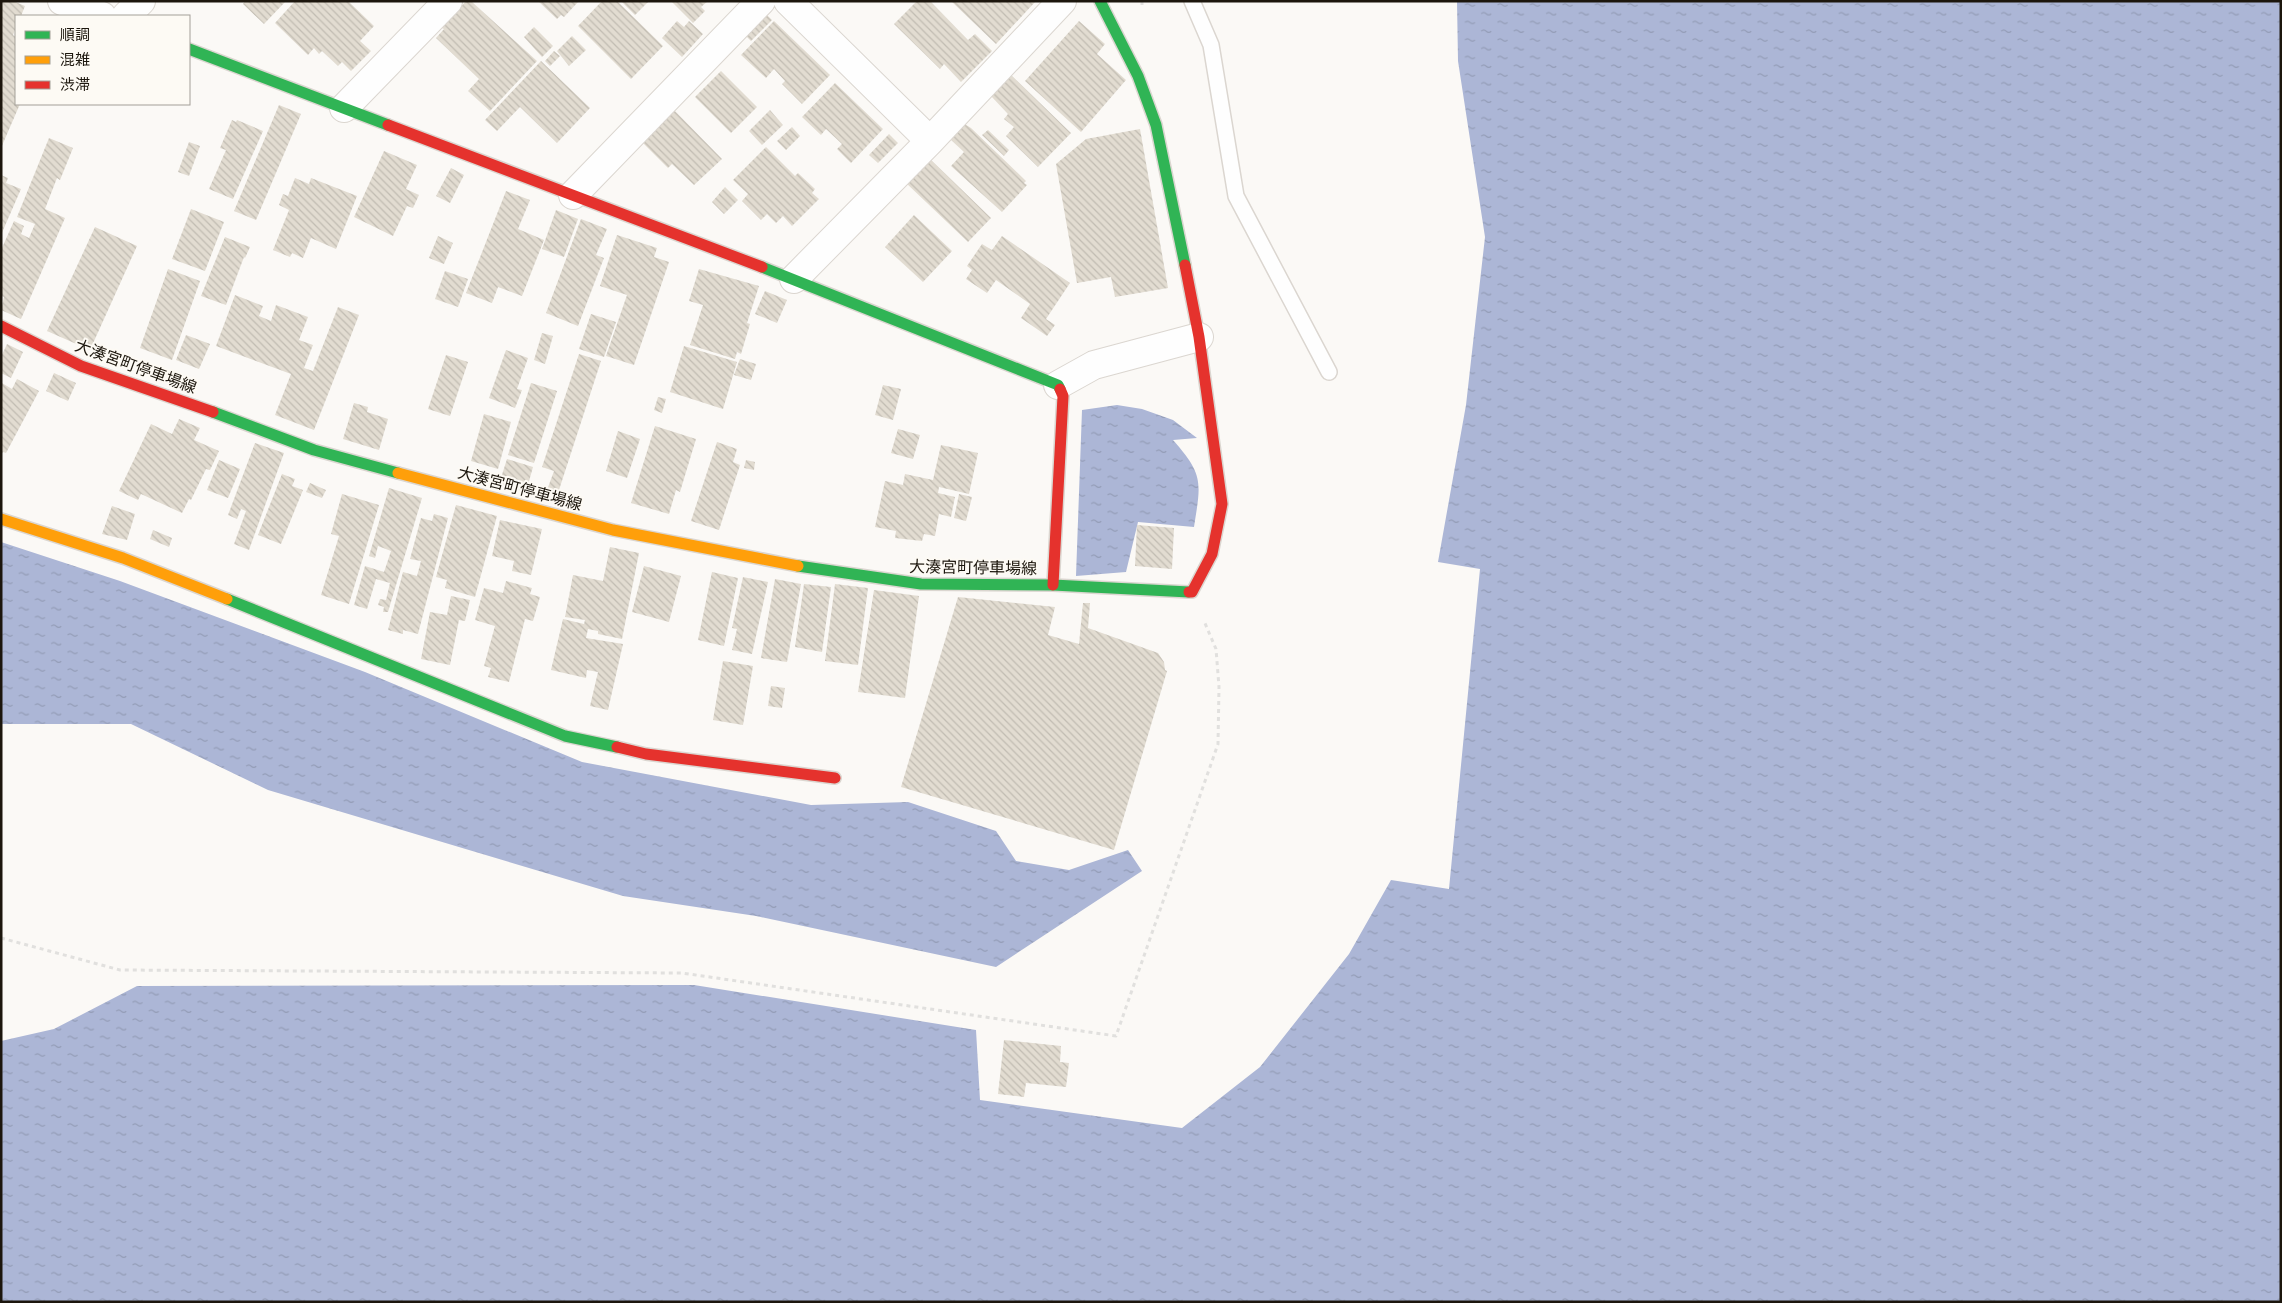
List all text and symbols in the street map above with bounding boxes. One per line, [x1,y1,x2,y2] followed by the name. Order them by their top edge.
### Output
[15,15,190,105] legend
[60,26,90,44] text: 順調
[60,51,90,69] text: 混雑
[60,76,90,94] text: 渋滞
[72,336,199,397] street label: 大湊宮町停車場線
[456,463,584,514] street label: 大湊宮町停車場線
[909,557,1037,578] street label: 大湊宮町停車場線

